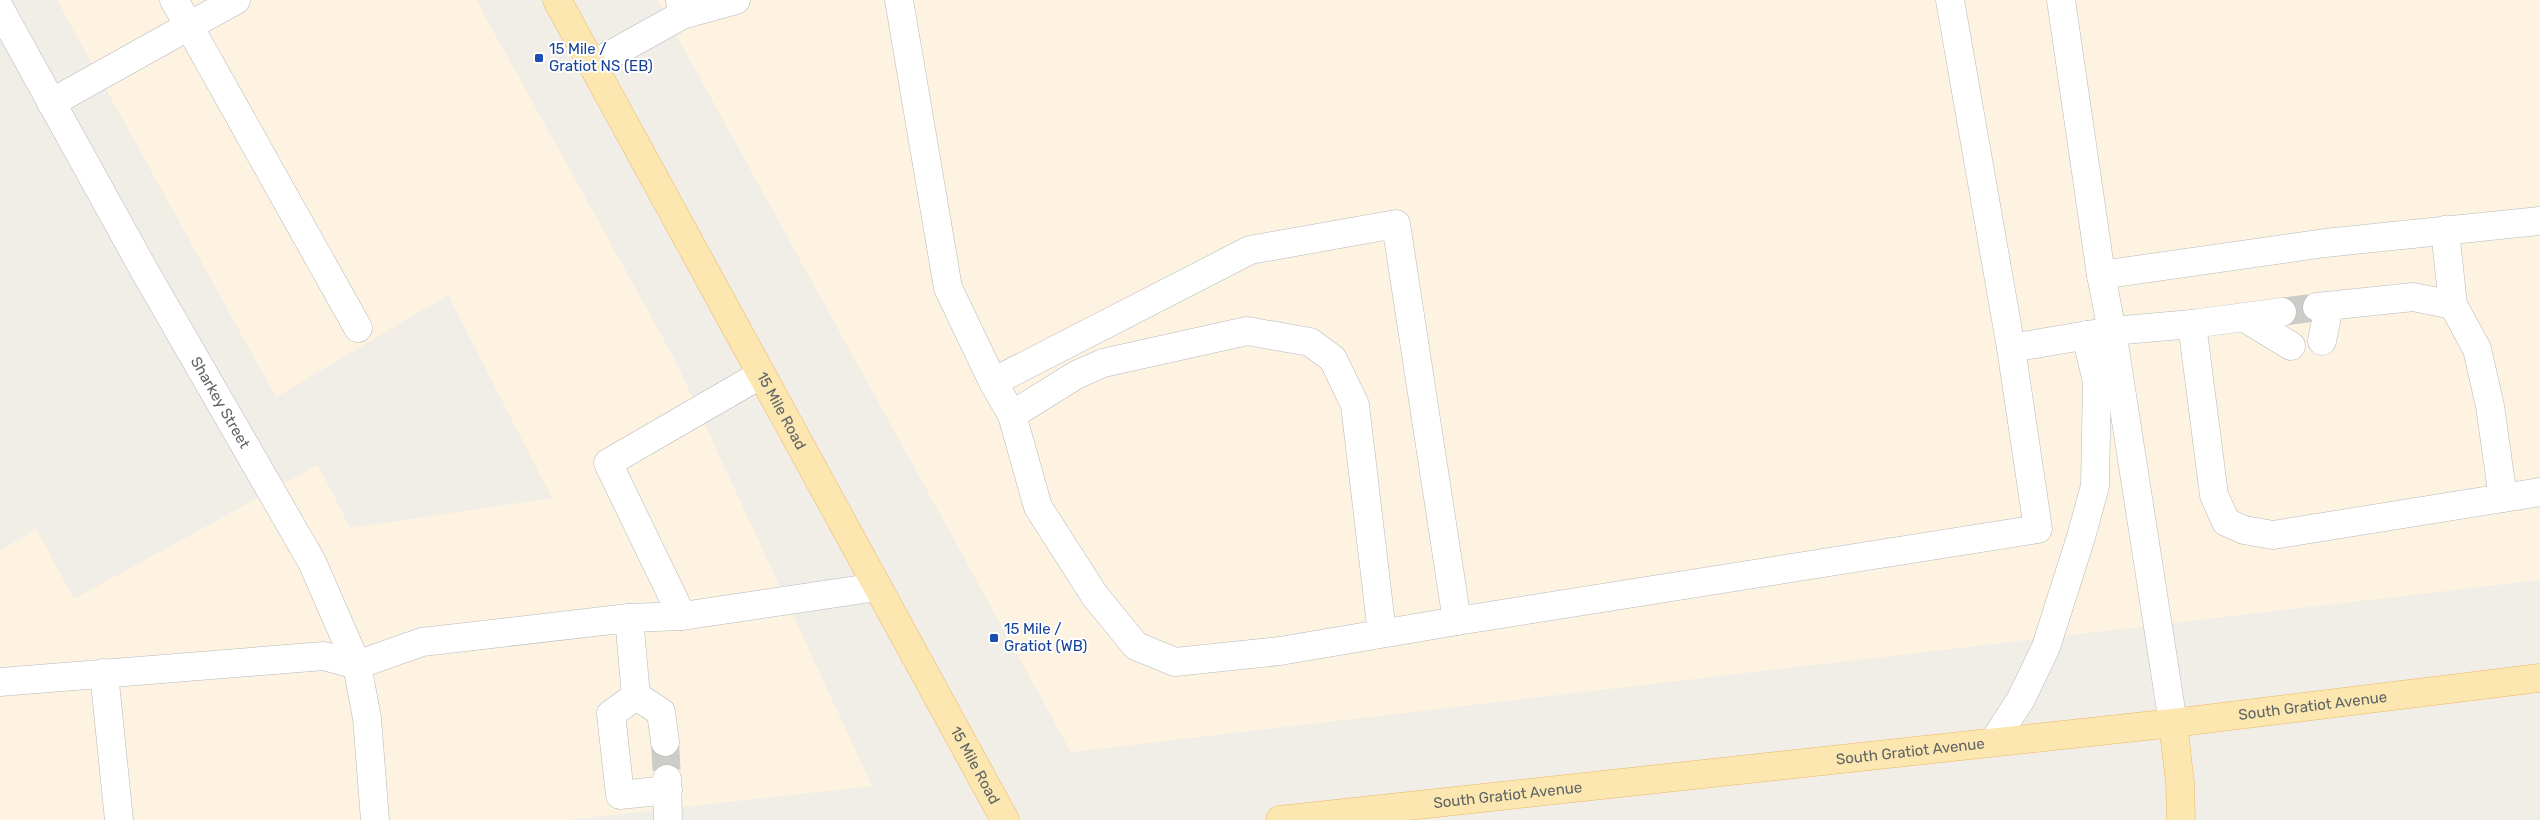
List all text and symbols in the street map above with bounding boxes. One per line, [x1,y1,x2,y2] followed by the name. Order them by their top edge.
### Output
[549,40,653,75] place label: 15 Mile / Gratiot NS (EB)
[533,52,545,64] marker: 15 Mile / Gratiot NS (EB)
[187,353,254,452] street label: Sharkey Street
[753,369,810,453] street label: 15 Mile Road
[1004,620,1087,655] place label: 15 Mile / Gratiot (WB)
[988,632,1000,644] marker: 15 Mile / Gratiot (WB)
[2237,688,2388,724] street label: South Gratiot Avenue
[947,723,1004,807] street label: 15 Mile Road
[1835,735,1986,769] street label: South Gratiot Avenue
[1432,778,1583,812] street label: South Gratiot Avenue

